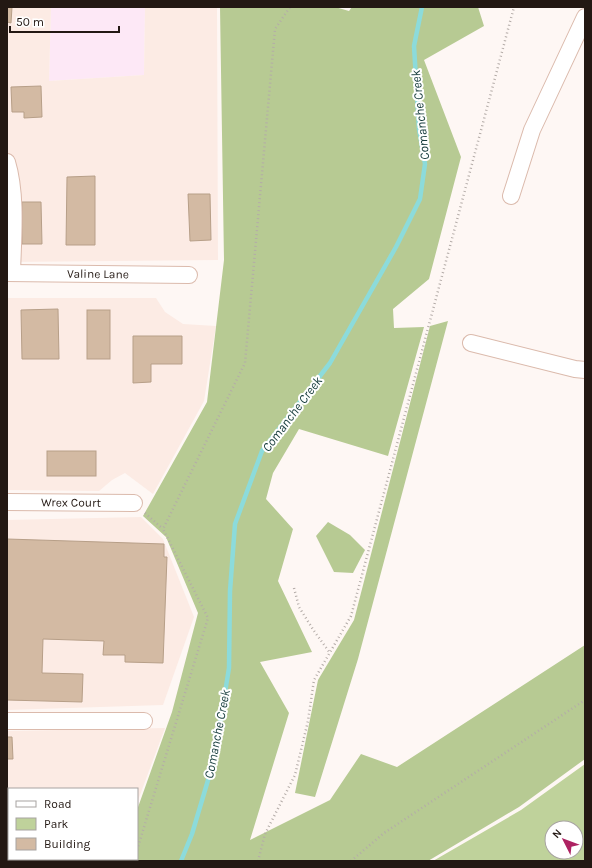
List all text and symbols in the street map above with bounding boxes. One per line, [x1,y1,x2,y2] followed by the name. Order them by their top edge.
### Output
[10,8,119,34] scale bar
[16,15,44,29] text: 50 m
[408,69,432,161] water label: Comanche Creek
[67,267,129,281] street label: Valine Lane
[259,373,325,455] water label: Comanche Creek
[41,495,102,510] street label: Wrex Court
[201,688,233,780] water label: Comanche Creek
[8,788,138,860] legend
[44,797,72,811] text: Road
[44,817,69,831] text: Park
[544,820,584,860] north arrow
[549,826,564,841] text: N
[44,837,91,851] text: Building

